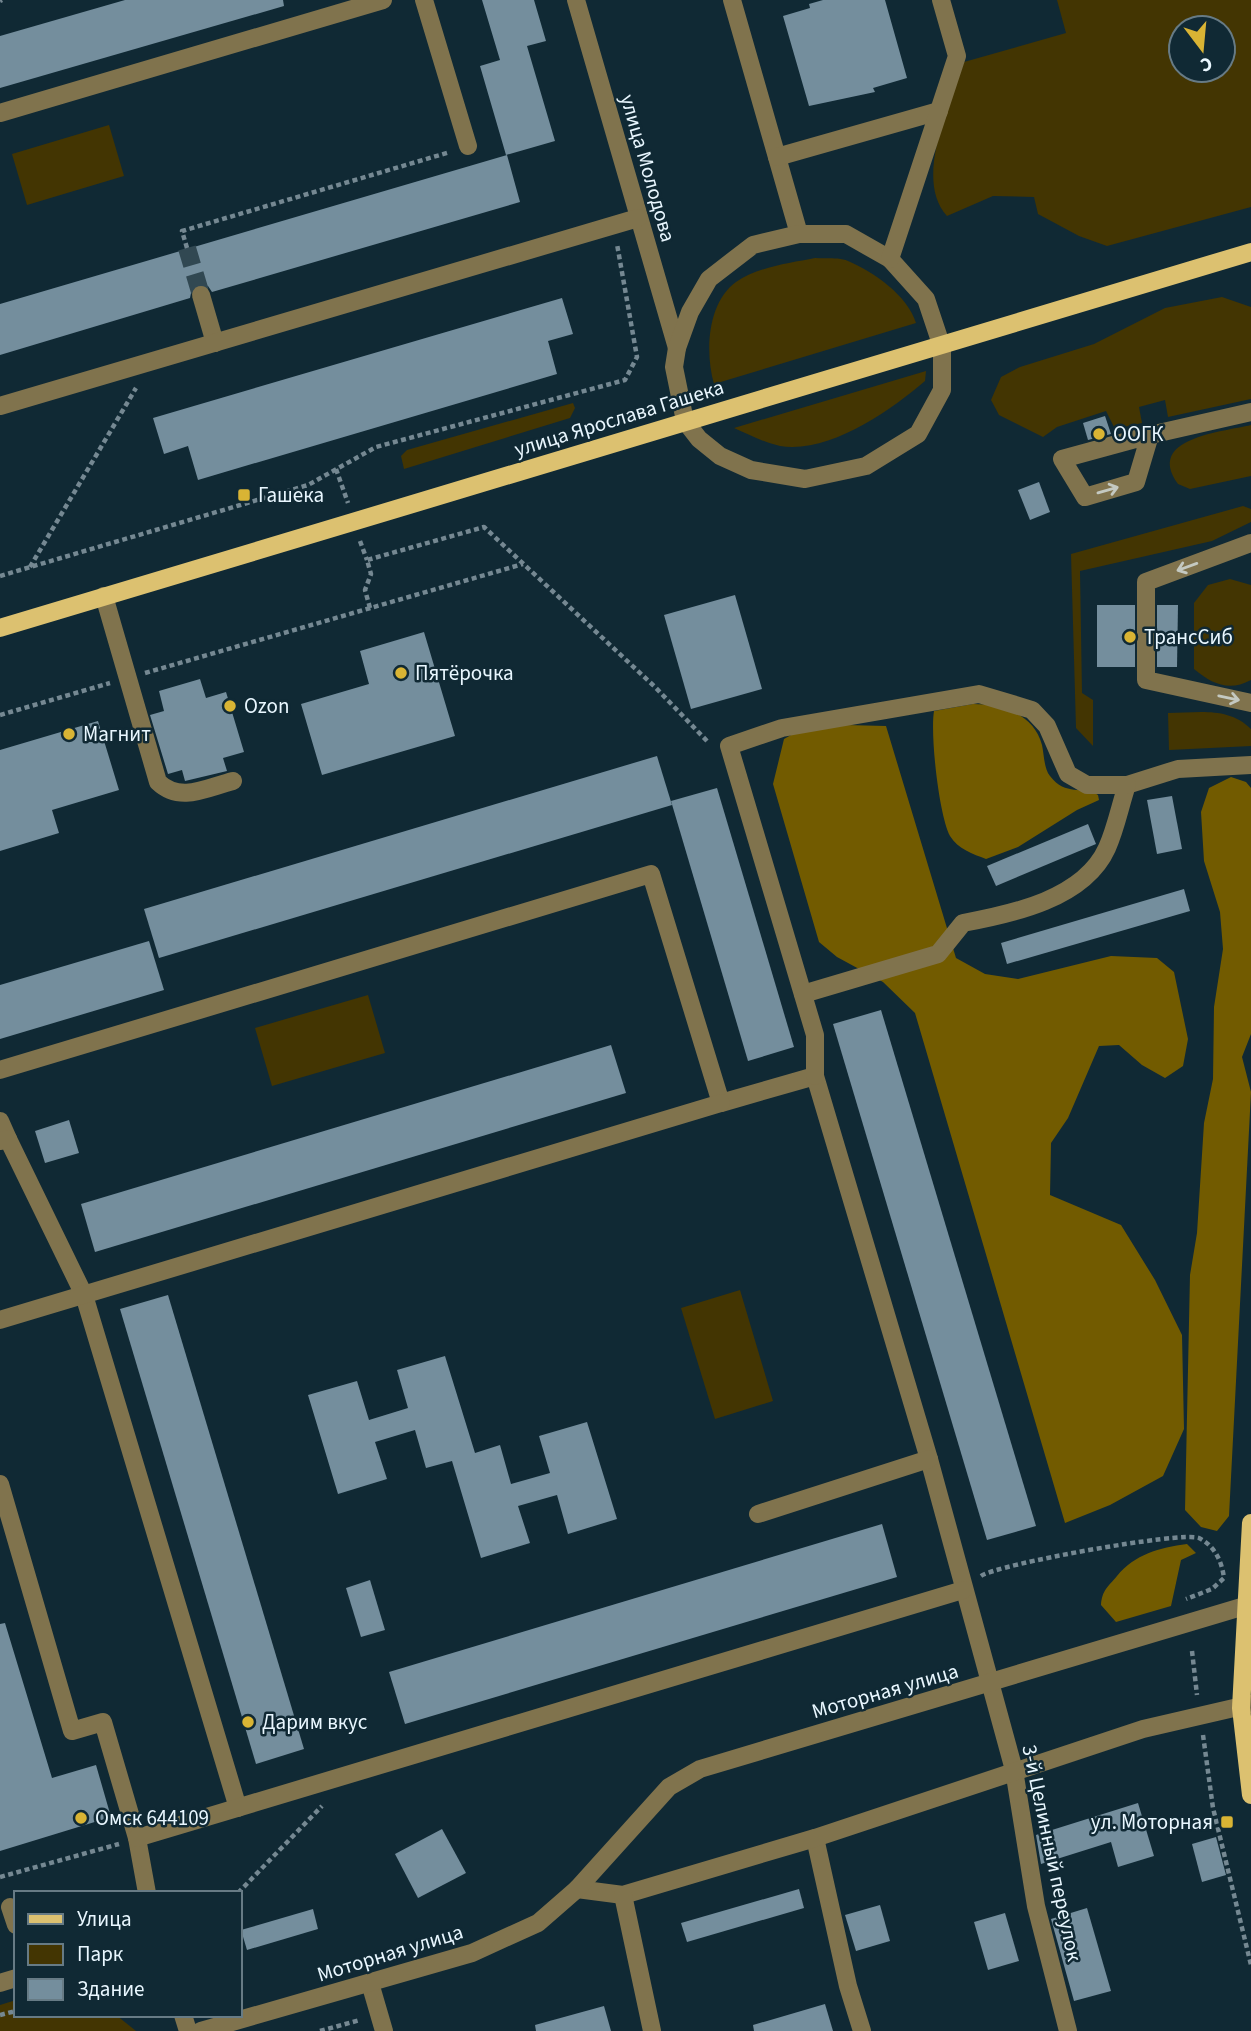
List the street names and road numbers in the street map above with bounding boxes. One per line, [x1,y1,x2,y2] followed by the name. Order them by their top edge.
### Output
[613,91,683,245] street label: улица Молодова
[511,372,727,464] street label: улица Ярослава Гашека
[808,1656,962,1726] street label: Моторная улица
[1014,1742,1090,1965] street label: 3-й Целинный переулок
[313,1917,467,1989] street label: Моторная улица

